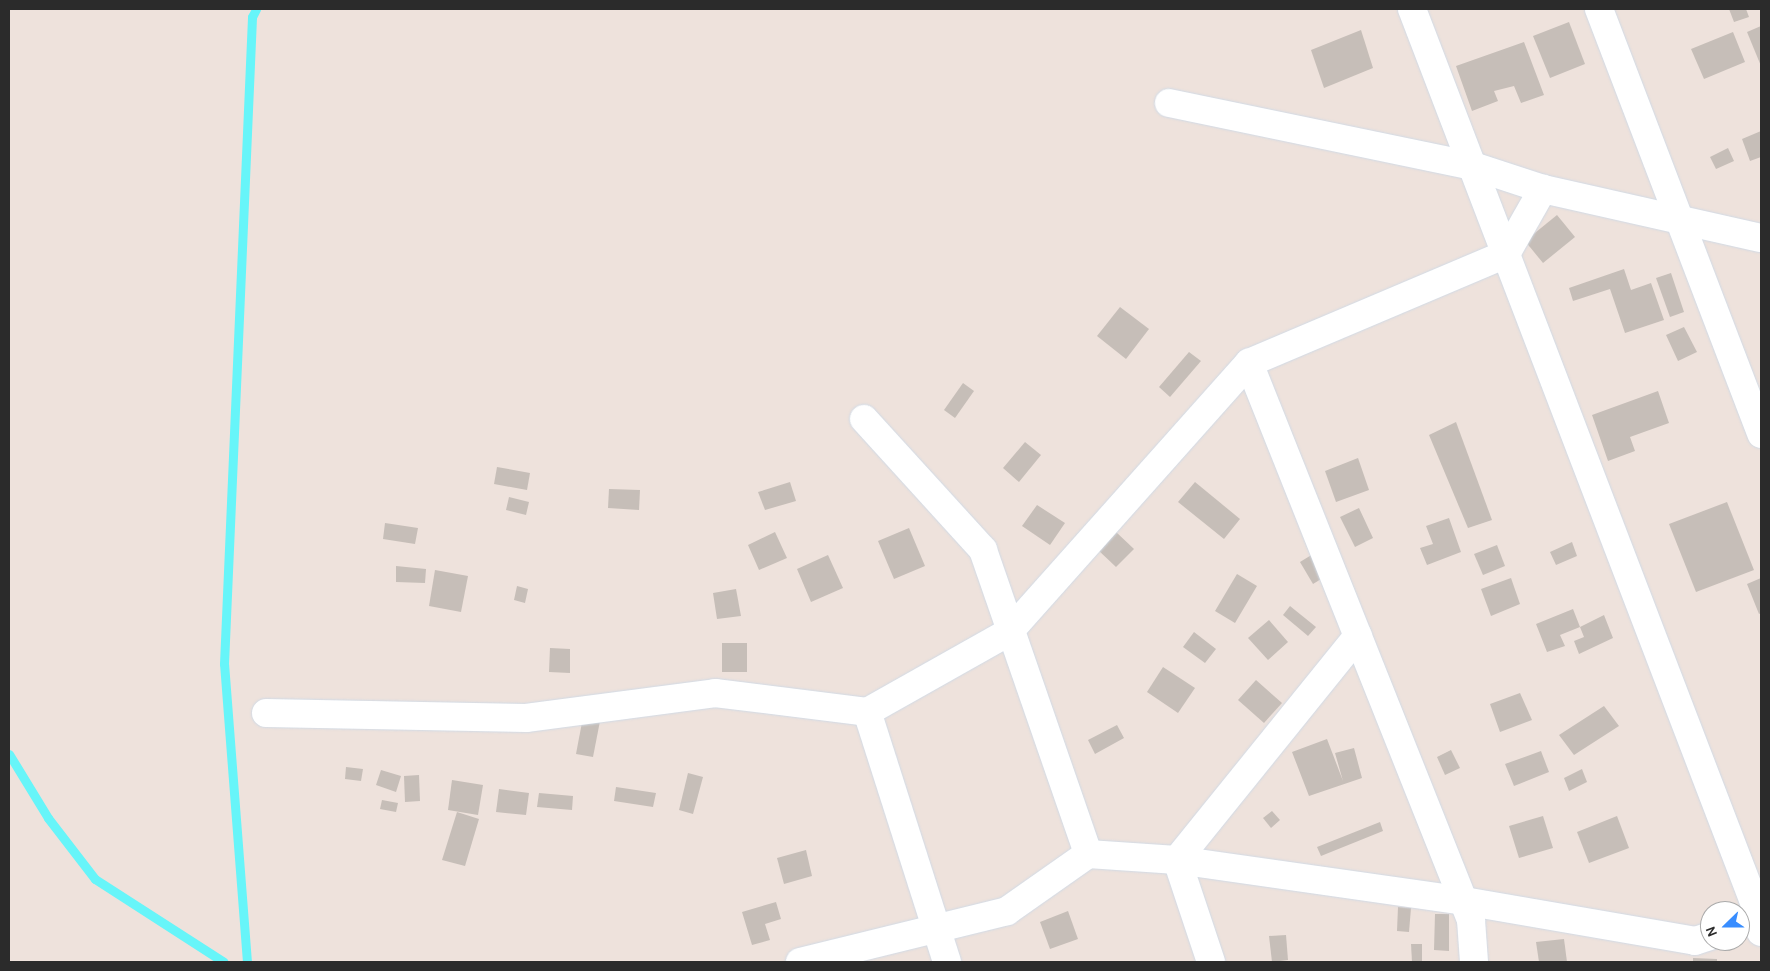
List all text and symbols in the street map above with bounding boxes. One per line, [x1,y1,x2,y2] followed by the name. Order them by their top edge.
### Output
[1700,901,1750,951] north arrow
[1702,924,1721,939] text: N

